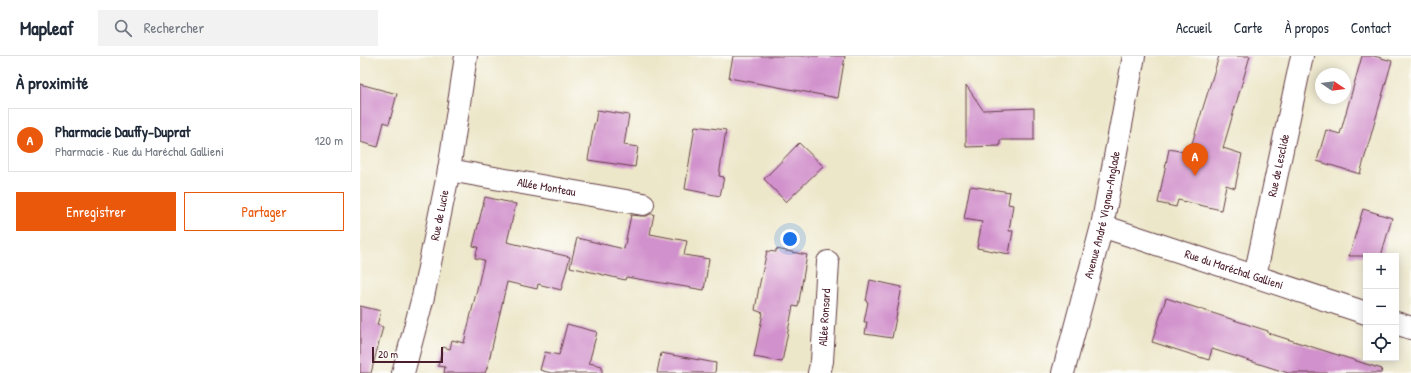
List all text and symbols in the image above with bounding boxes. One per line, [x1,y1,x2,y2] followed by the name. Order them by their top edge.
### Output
[98,10,378,46] search box
[20,15,74,41] text: Mapleaf
[112,17,134,39] icon: search
[144,17,204,38] text: Rechercher
[1176,18,1212,37] text: Accueil
[1234,18,1263,37] text: Carte
[1285,18,1329,37] text: À propos
[1351,18,1391,37] text: Contact
[1315,68,1351,104] north arrow
[16,71,88,94] text: À proximité
[55,121,191,142] text: Pharmacie Dauffy-Duprat
[27,131,33,149] text: A
[315,131,343,149] text: 120 m
[1263,132,1293,198] street label: Rue de Lesclide
[55,142,224,160] text: Pharmacie · Rue du Maréchal Gallieni
[1182,143,1208,176] pin: A
[1079,149,1124,280] street label: Avenue André Vignau-Anglade
[516,173,577,200] street label: Allée Monteau
[426,188,453,242] street label: Rue de Lucie
[16,192,176,231] button: Enregistrer
[184,192,344,231] button: Partager
[780,229,800,249] your location
[1183,245,1286,293] street label: Rue du Maréchal Gallieni
[1363,253,1399,361] map controls
[1363,253,1399,289] button: +
[814,288,834,347] street label: Allée Ronsard
[1363,289,1399,325] button: −
[1363,325,1399,361] button: locate
[372,345,443,364] scale bar
[378,347,398,361] text: 20 m

